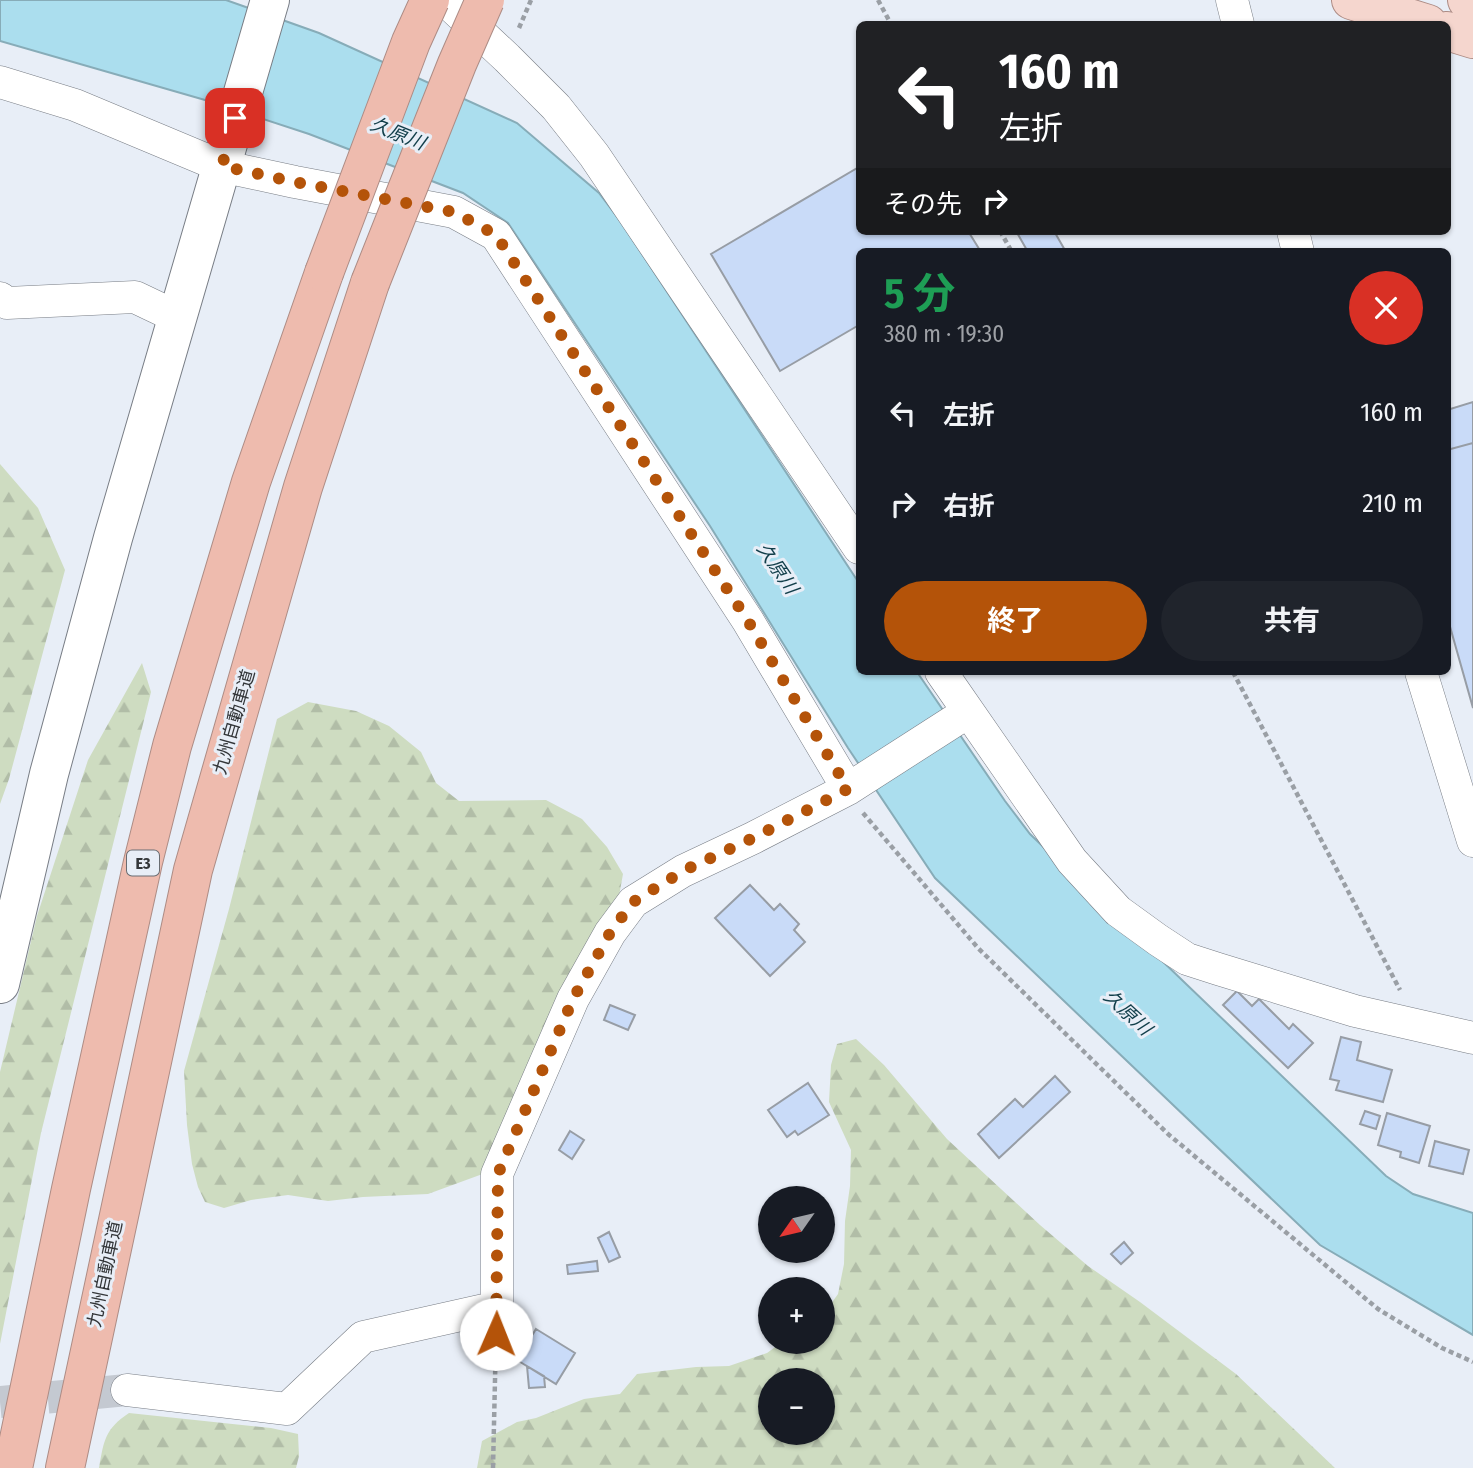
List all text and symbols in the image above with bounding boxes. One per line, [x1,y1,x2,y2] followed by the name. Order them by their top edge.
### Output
[999,42,1120,101] text: 160 m
[884,49,975,140] icon: left
[205,88,265,148] pin
[216,99,254,137] icon: arrive
[999,109,1063,147] text: 左折
[367,112,430,156] water label: 久原川
[976,182,1014,220] icon: right
[884,189,962,220] text: その先
[884,269,955,319] text: 5 分
[1349,271,1423,345] button: close
[884,320,1004,348] text: 380 m · 19:30
[884,394,922,432] icon: left
[1360,397,1423,428] text: 160 m
[943,400,995,431] text: 左折
[884,485,922,523] icon: right
[1362,488,1423,519] text: 210 m
[943,491,995,522] text: 右折
[752,538,804,600] water label: 久原川
[884,581,1147,661] button: 終了
[1161,581,1423,661] button: 共有
[209,667,259,777] street label: 九州自動車道
[127,850,159,876] road number: E3
[1099,985,1158,1042] water label: 久原川
[758,1186,835,1264] north arrow
[758,1186,835,1445] map controls
[83,1219,127,1329] street label: 九州自動車道
[758,1277,835,1354] button: +
[459,1297,533,1371] position arrow
[758,1368,835,1445] button: −

